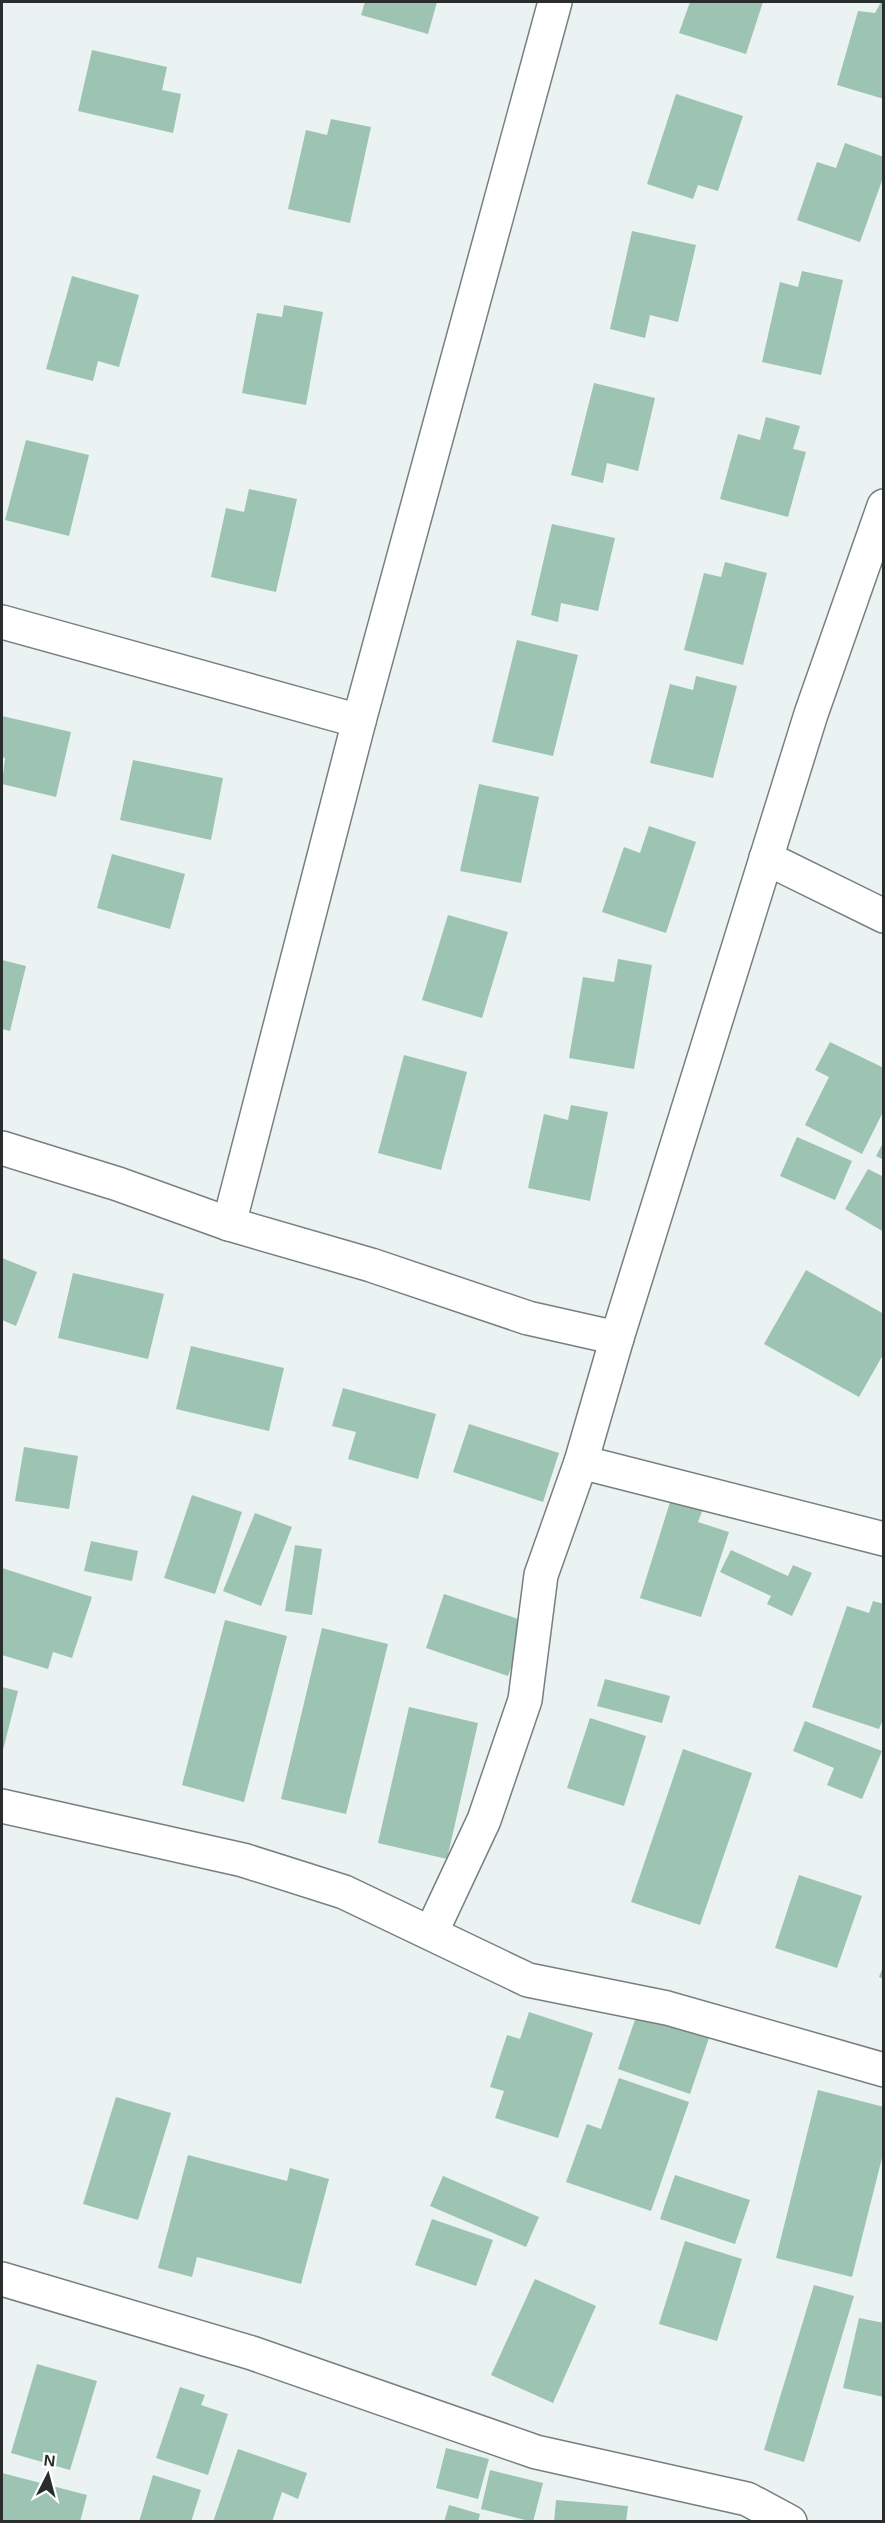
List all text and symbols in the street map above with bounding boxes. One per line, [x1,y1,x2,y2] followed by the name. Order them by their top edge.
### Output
[18,2445,78,2505] north arrow
[43,2452,56,2470] text: N

